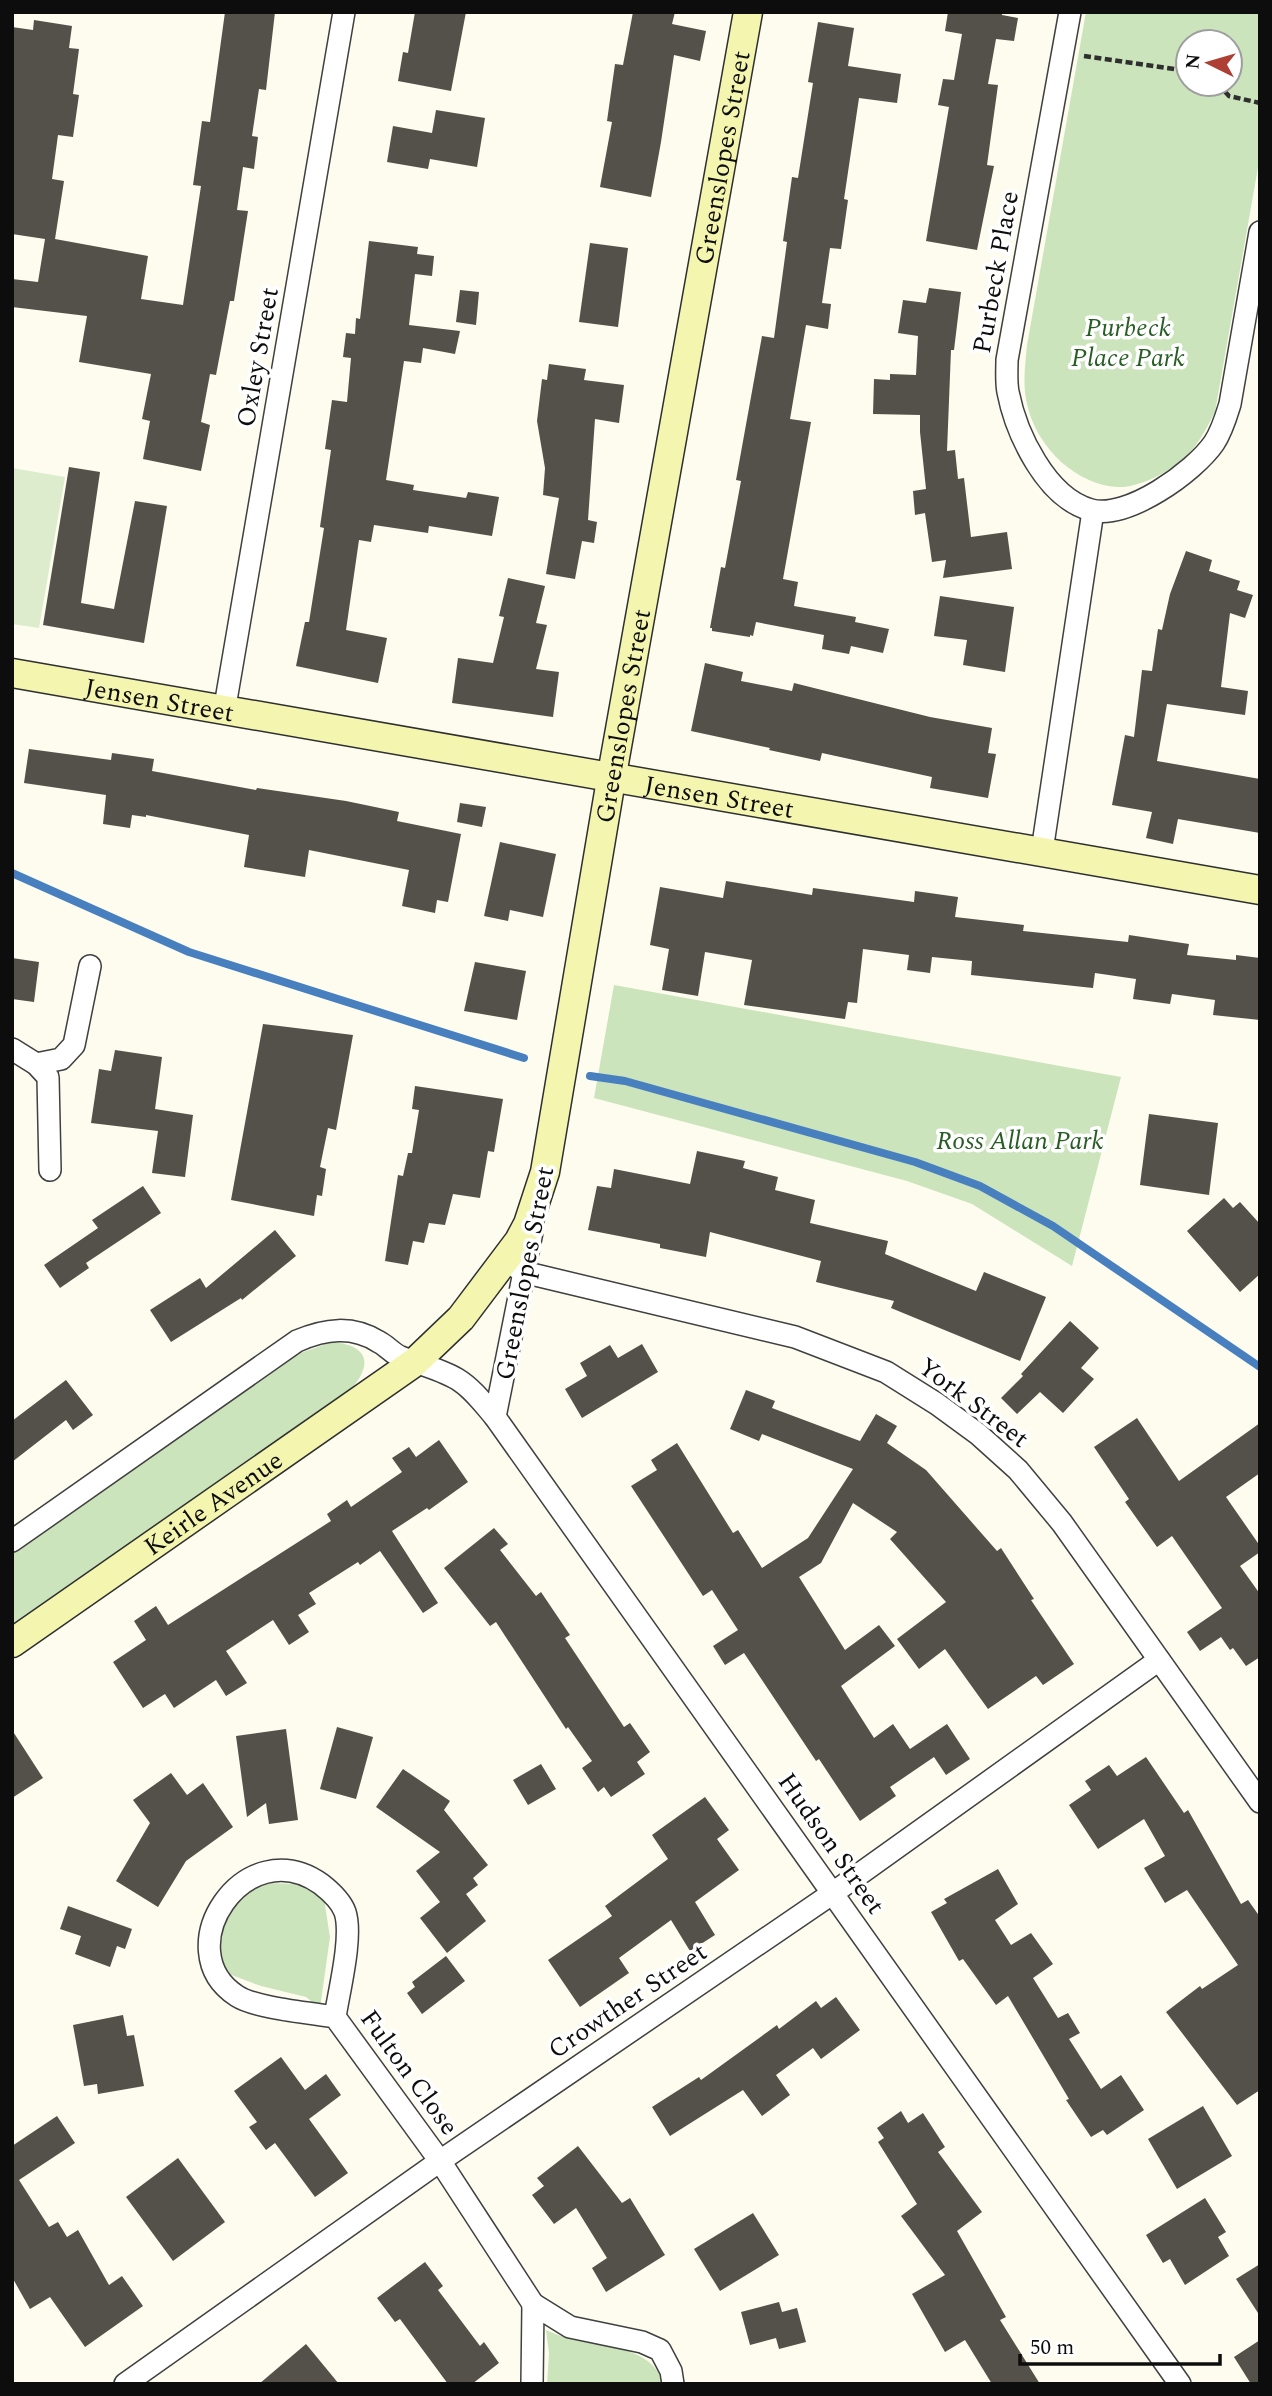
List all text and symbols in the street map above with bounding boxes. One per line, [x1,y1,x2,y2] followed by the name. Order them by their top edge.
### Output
[1174,28,1244,98] north arrow
[684,47,762,268] street label: Greenslopes Street
[1178,53,1209,71] text: N
[962,188,1030,357] street label: Purbeck Place
[226,284,290,430] street label: Oxley Street
[1071,308,1185,378] park label: Purbeck Place Park
[585,606,662,826] street label: Greenslopes Street
[82,668,237,734] street label: Jensen Street
[641,765,797,830] street label: Jensen Street
[936,1121,1104,1161] park label: Ross Allan Park
[485,1163,565,1383] street label: Greenslopes Street
[909,1348,1038,1458] street label: York Street
[136,1441,291,1566] street label: Keirle Avenue
[767,1764,895,1923] street label: Hudson Street
[540,1933,715,2069] street label: Crowther Street
[350,2001,469,2144] street label: Fulton Close
[1020,2322,1220,2366] scale bar
[1030,2332,1074,2364] text: 50 m

